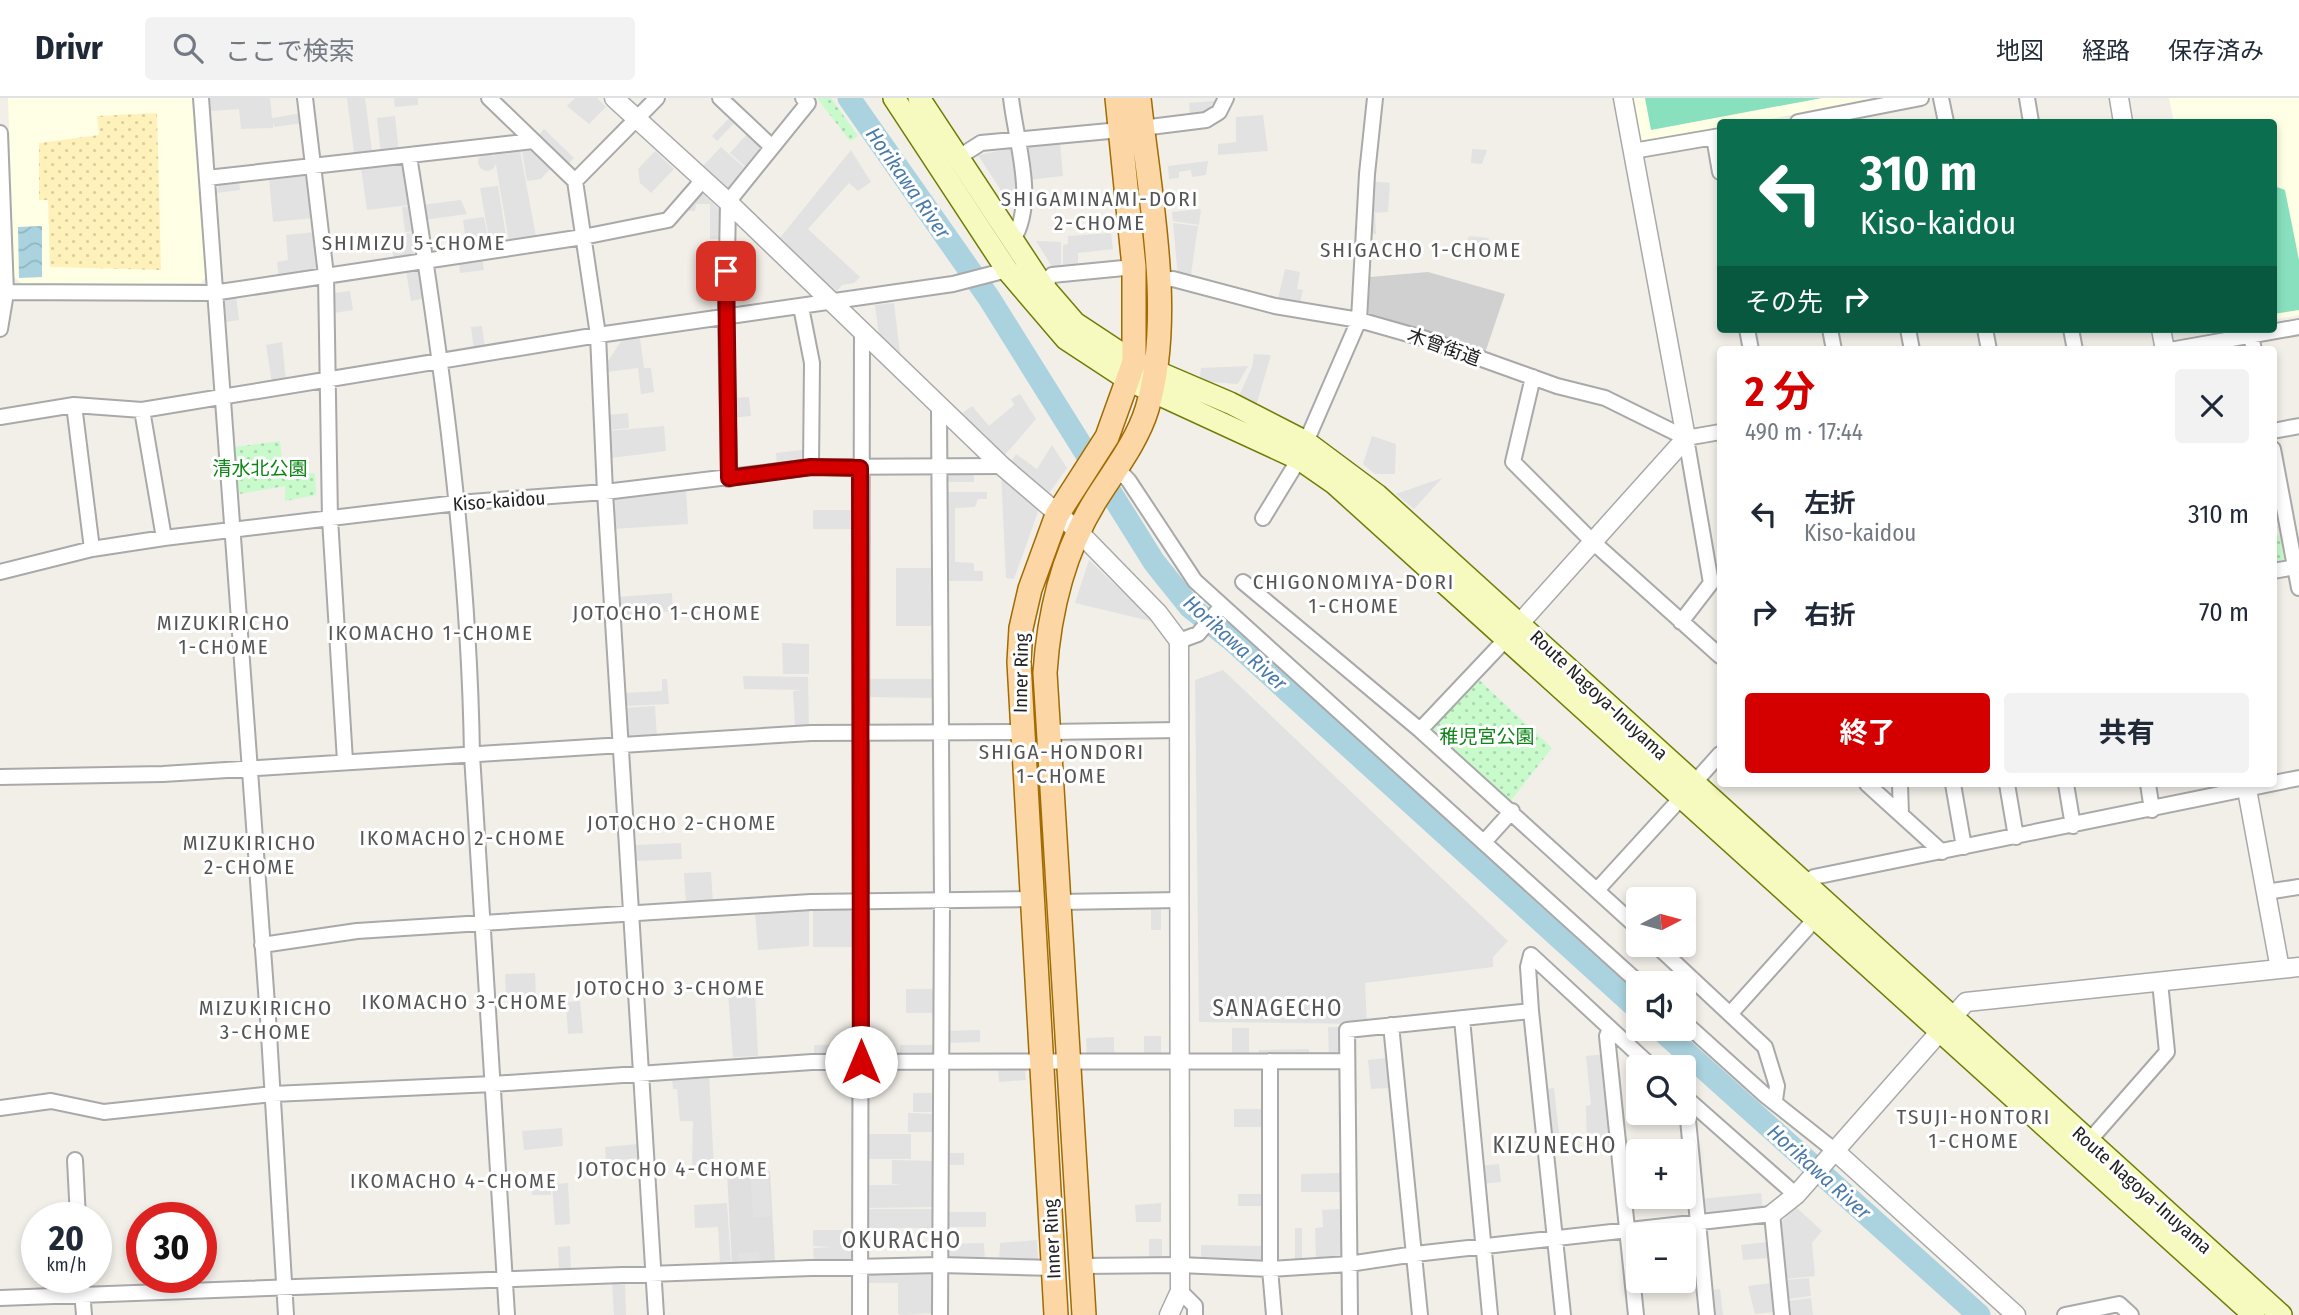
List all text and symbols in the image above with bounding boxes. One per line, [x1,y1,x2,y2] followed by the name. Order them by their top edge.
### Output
[145,17,635,80] search box
[35,28,103,68] text: Drivr
[169,29,207,67] icon: search
[225,36,355,67] text: ここで検索
[1996,37,2044,65] text: 地図
[2082,37,2130,65] text: 経路
[2168,37,2264,65] text: 保存済み
[860,122,956,244] water label: Horikawa River
[1860,144,1977,203] text: 310 m
[1745,147,1836,238] icon: left
[1001,186,1199,236] district label: SHIGAMINAMI-DORI 2-CHOME
[1860,204,2016,242] text: Kiso-kaidou
[322,230,506,256] district label: SHIMIZU 5-CHOME
[1320,237,1522,263] district label: SHIGACHO 1-CHOME
[696,241,756,301] pin
[707,252,745,290] icon: arrive
[1837,280,1875,318] icon: right
[1745,287,1823,318] text: その先
[1404,323,1484,371] street label: 木曾街道
[1745,367,1815,417] text: 2 分
[2175,369,2249,443] button: close
[1745,418,1863,446] text: 490 m · 17:44
[212,457,308,480] park label: 清水北公園
[452,486,546,516] street label: Kiso-kaidou
[1804,488,1856,519] text: 左折
[1745,495,1783,533] icon: left
[2188,499,2249,530] text: 310 m
[1804,519,1916,547] text: Kiso-kaidou
[1253,569,1455,619] district label: CHIGONOMIYA-DORI 1-CHOME
[1178,590,1293,697] water label: Horikawa River
[1745,593,1783,631] icon: right
[2199,597,2249,628] text: 70 m
[572,600,762,626] district label: JOTOCHO 1-CHOME
[1804,600,1856,631] text: 右折
[157,610,291,660] district label: MIZUKIRICHO 1-CHOME
[328,620,534,646] district label: IKOMACHO 1-CHOME
[1525,625,1673,765] street label: Route Nagoya-Inuyama
[1009,633,1033,713] street label: Inner Ring
[1745,693,1990,773] button: 終了
[2004,693,2249,773] button: 共有
[1439,725,1535,748] park label: 稚児宮公園
[979,739,1145,789] district label: SHIGA-HONDORI 1-CHOME
[587,810,777,836] district label: JOTOCHO 2-CHOME
[360,825,566,851] district label: IKOMACHO 2-CHOME
[183,830,317,880] district label: MIZUKIRICHO 2-CHOME
[1626,887,1696,957] north arrow
[1626,887,1696,1293] map controls
[1626,971,1696,1041] button: sound
[576,975,766,1001] district label: JOTOCHO 3-CHOME
[361,989,569,1015] district label: IKOMACHO 3-CHOME
[1213,994,1343,1022] district label: SANAGECHO
[199,995,333,1045] district label: MIZUKIRICHO 3-CHOME
[824,1025,898,1099] position arrow
[1626,1055,1696,1125] button: search
[1897,1104,2051,1154] district label: TSUJI-HONTORI 1-CHOME
[1762,1119,1877,1226] water label: Horikawa River
[2068,1121,2216,1259] street label: Route Nagoya-Inuyama
[1493,1131,1617,1159] district label: KIZUNECHO
[1626,1139,1696,1209] button: +
[577,1156,769,1182] district label: JOTOCHO 4-CHOME
[350,1168,558,1194] district label: IKOMACHO 4-CHOME
[1038,1199,1066,1279] street label: Inner Ring
[126,1202,217,1293] speed limit sign: 30
[49,1217,84,1259] text: 20
[1626,1223,1696,1293] button: −
[842,1226,962,1254] district label: OKURACHO
[46,1254,87,1276] text: km/h

